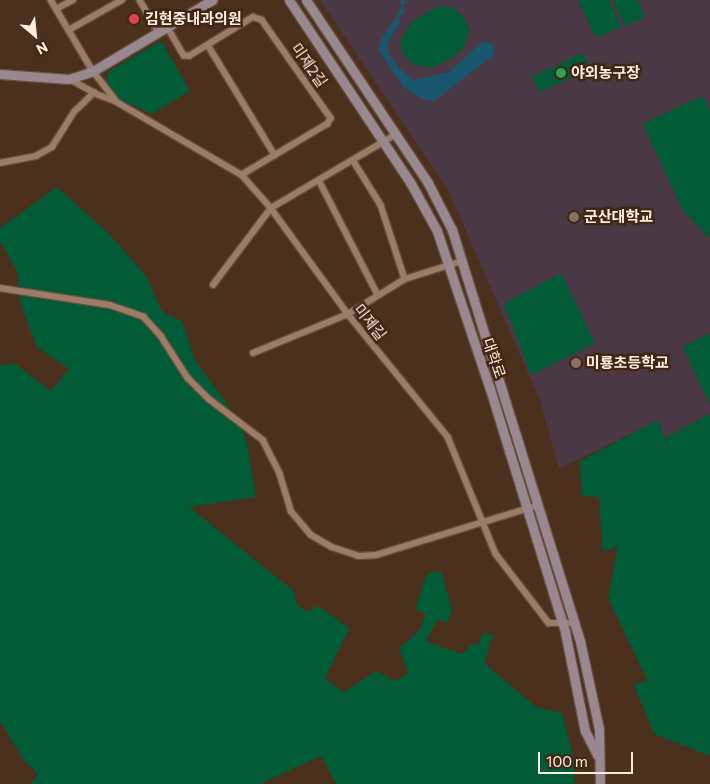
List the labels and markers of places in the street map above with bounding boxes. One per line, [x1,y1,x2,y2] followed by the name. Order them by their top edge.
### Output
[145,10,242,28] place label: 김현중내과의원
[127,12,141,26] marker: 김현중내과의원
[571,64,640,82] place label: 야외농구장
[555,67,567,79] marker: 야외농구장
[584,208,653,226] place label: 군산대학교
[568,211,580,223] marker: 군산대학교
[586,354,669,372] place label: 미룡초등학교
[570,357,582,369] marker: 미룡초등학교

